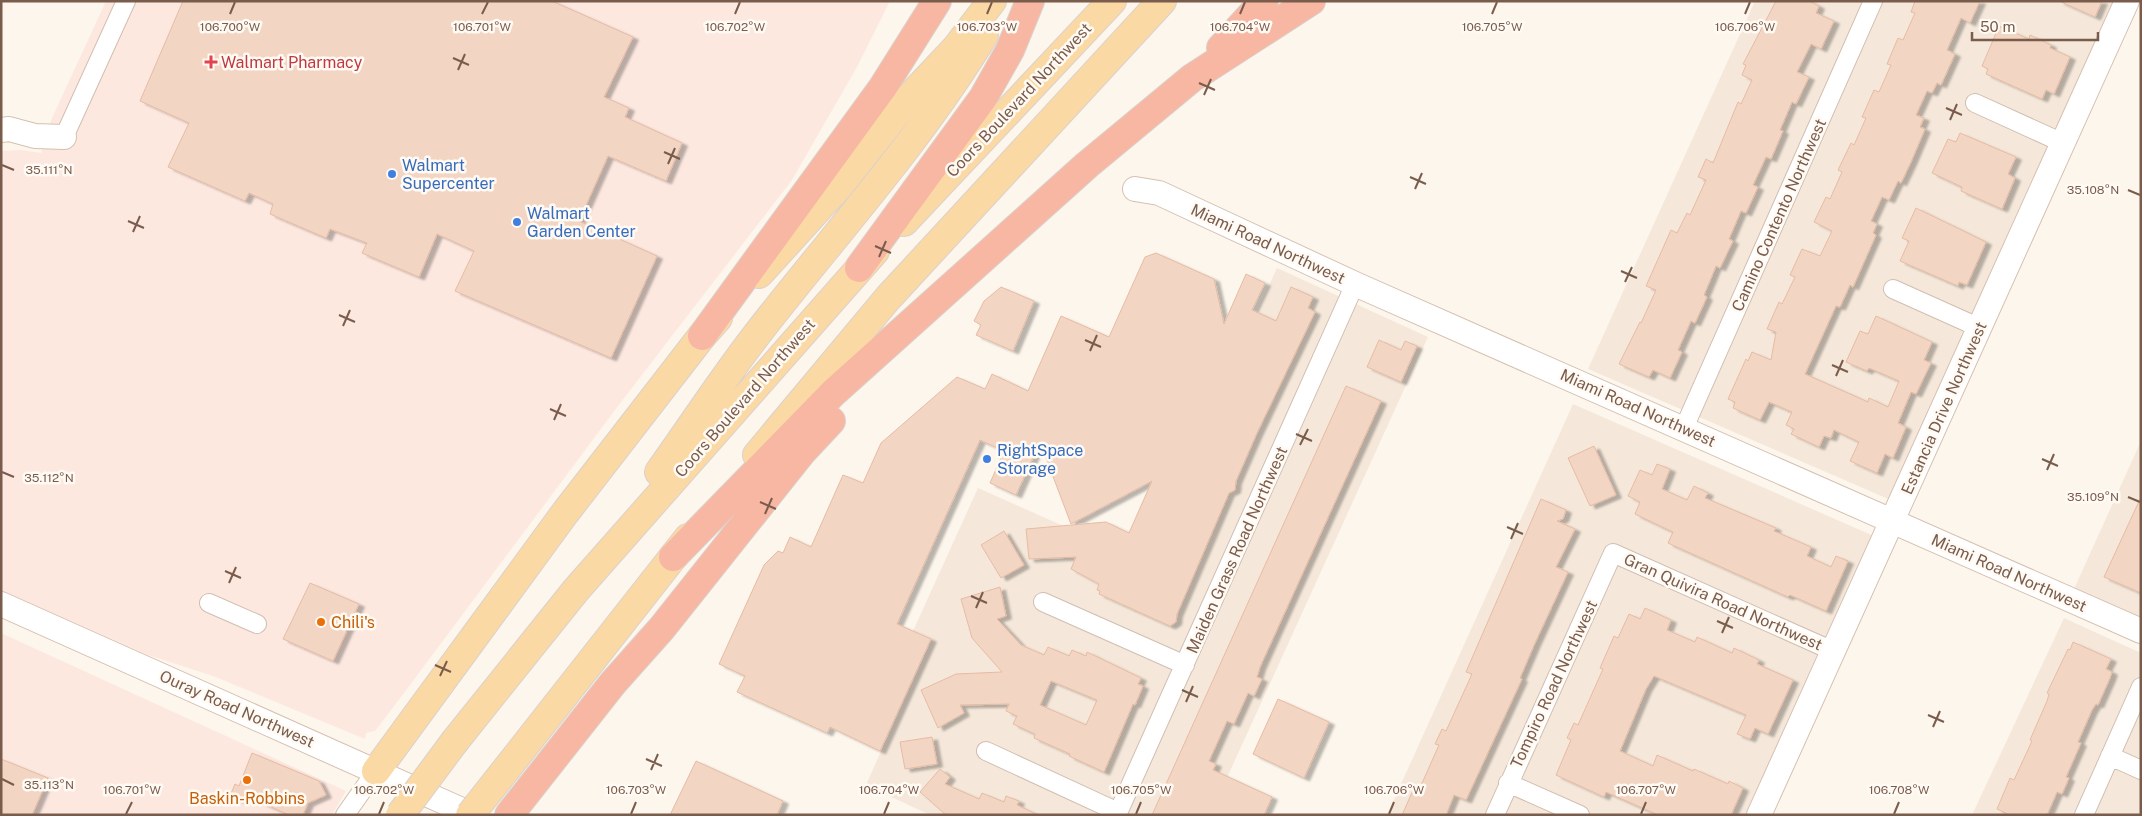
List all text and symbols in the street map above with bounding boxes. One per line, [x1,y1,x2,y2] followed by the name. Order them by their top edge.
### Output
[1972,10,2098,42] scale bar
[1980,18,2015,35] text: 50 m
[943,19,1095,181] street label: Coors Boulevard Northwest
[200,20,261,34] text: 106.700°W
[453,20,512,34] text: 106.701°W
[705,20,766,34] text: 106.702°W
[957,20,1018,34] text: 106.703°W
[1210,20,1271,34] text: 106.704°W
[1462,20,1523,34] text: 106.705°W
[1715,20,1776,34] text: 106.706°W
[221,53,363,72] place label: Walmart Pharmacy
[205,56,217,68] marker: Walmart Pharmacy
[1728,116,1830,314] street label: Camino Contento Northwest
[402,156,495,193] place label: Walmart Supercenter
[25,163,73,177] text: 35.111°N
[386,168,398,180] marker: Walmart Supercenter
[2067,183,2119,197] text: 35.108°N
[1188,200,1348,288] street label: Miami Road Northwest
[527,204,636,241] place label: Walmart Garden Center
[511,216,523,228] marker: Walmart Garden Center
[671,315,819,481] street label: Coors Boulevard Northwest
[1897,319,1991,497] street label: Estancia Drive Northwest
[1557,365,1719,451] street label: Miami Road Northwest
[997,441,1083,478] place label: RightSpace Storage
[1183,444,1291,656] street label: Maiden Grass Road Northwest
[981,453,993,465] marker: RightSpace Storage
[24,471,74,485] text: 35.112°N
[2067,490,2119,504] text: 35.109°N
[1928,530,2090,616] street label: Miami Road Northwest
[1621,550,1825,654] street label: Gran Quivira Road Northwest
[1507,597,1601,771] street label: Tompiro Road Northwest
[331,613,375,632] place label: Chili's
[315,616,327,628] marker: Chili's
[157,666,317,752] street label: Ouray Road Northwest
[241,774,253,786] marker: Baskin-Robbins
[24,778,74,792] text: 35.113°N
[103,783,162,797] text: 106.701°W
[354,783,415,797] text: 106.702°W
[606,783,667,797] text: 106.703°W
[859,783,920,797] text: 106.704°W
[1111,783,1172,797] text: 106.705°W
[1364,783,1425,797] text: 106.706°W
[1616,783,1677,797] text: 106.707°W
[1869,783,1930,797] text: 106.708°W
[189,789,305,808] place label: Baskin-Robbins

